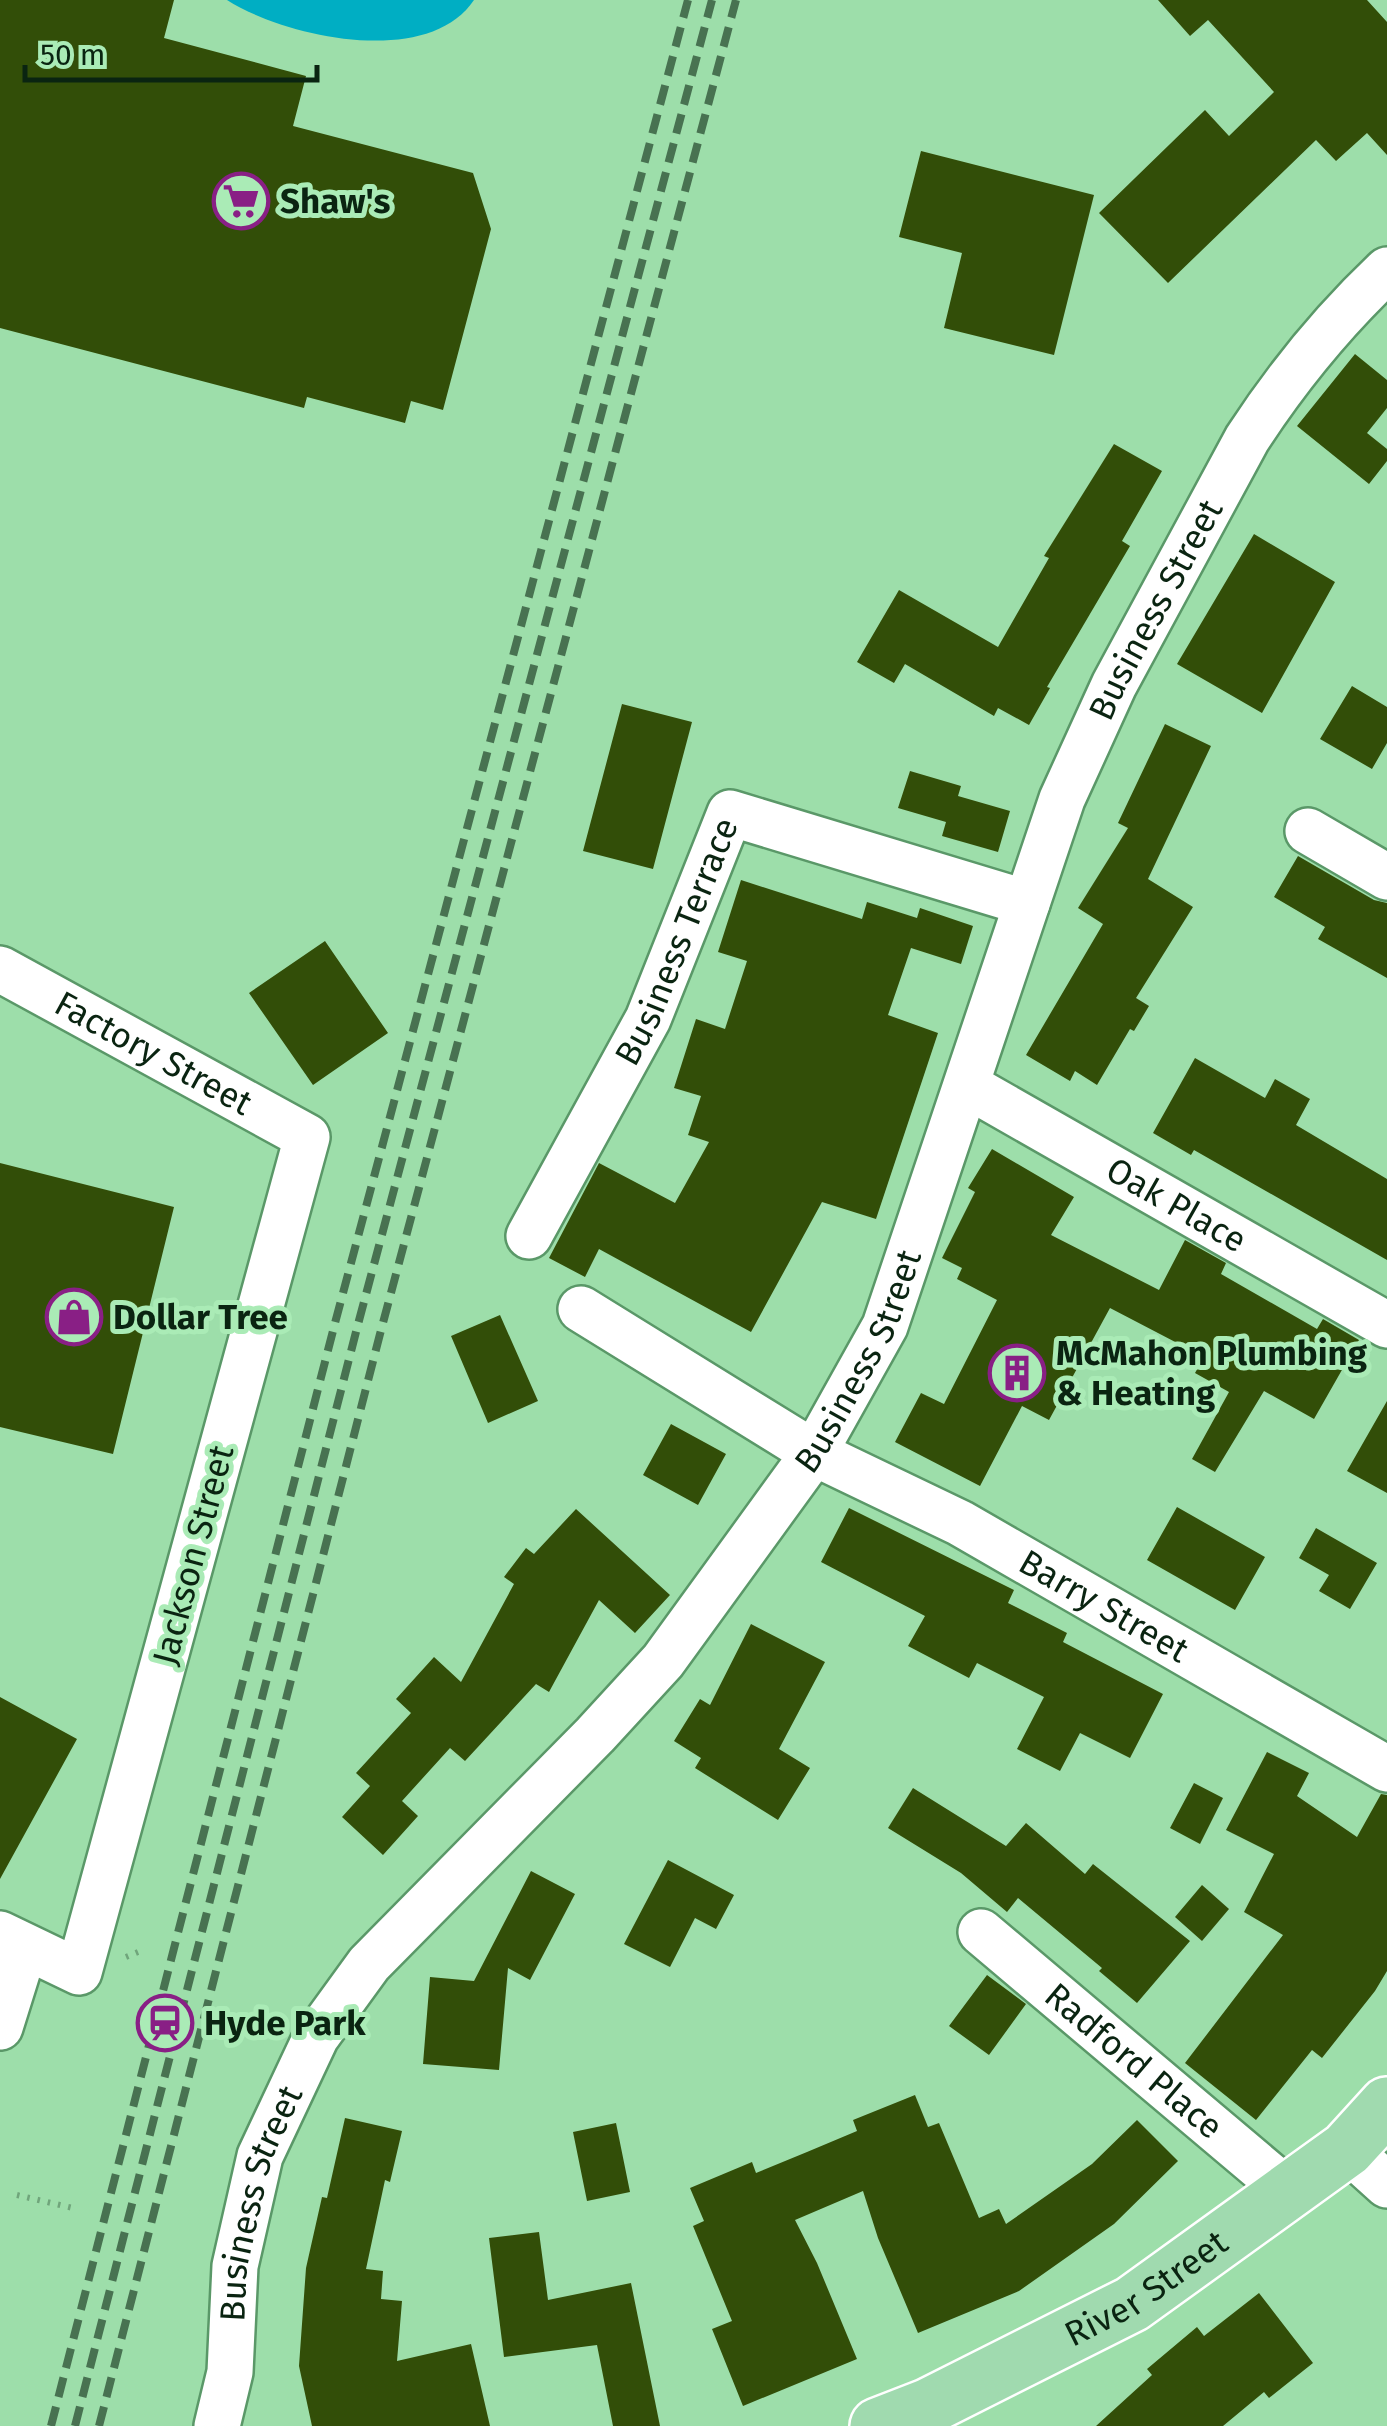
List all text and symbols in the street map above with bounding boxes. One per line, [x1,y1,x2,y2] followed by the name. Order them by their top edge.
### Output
[25,20,318,82] scale bar
[40,37,105,73] text: 50 m
[211,171,271,231] supermarket icon: Shaw's
[280,180,390,222] place label: Shaw's
[1080,492,1232,727] street label: Business Street
[606,812,747,1073] street label: Business Terrace
[48,982,260,1124] street label: Factory Street
[1099,1148,1254,1261] street label: Oak Place
[786,1244,930,1481] street label: Business Street
[44,1287,104,1347] shop icon: Dollar Tree
[113,1296,288,1338] place label: Dollar Tree
[1056,1332,1368,1414] place label: McMahon Plumbing & Heating
[987,1343,1047,1403] building icon: McMahon Plumbing & Heating
[144,1440,243,1669] street label: Jackson Street
[1012,1541,1197,1671] street label: Barry Street
[1036,1974,1231,2148] street label: Radford Place
[135,1993,195,2053] station icon: Hyde Park
[204,2002,366,2044] place label: Hyde Park
[211,2078,311,2323] street label: Business Street
[1058,2221,1236,2355] street label: River Street

